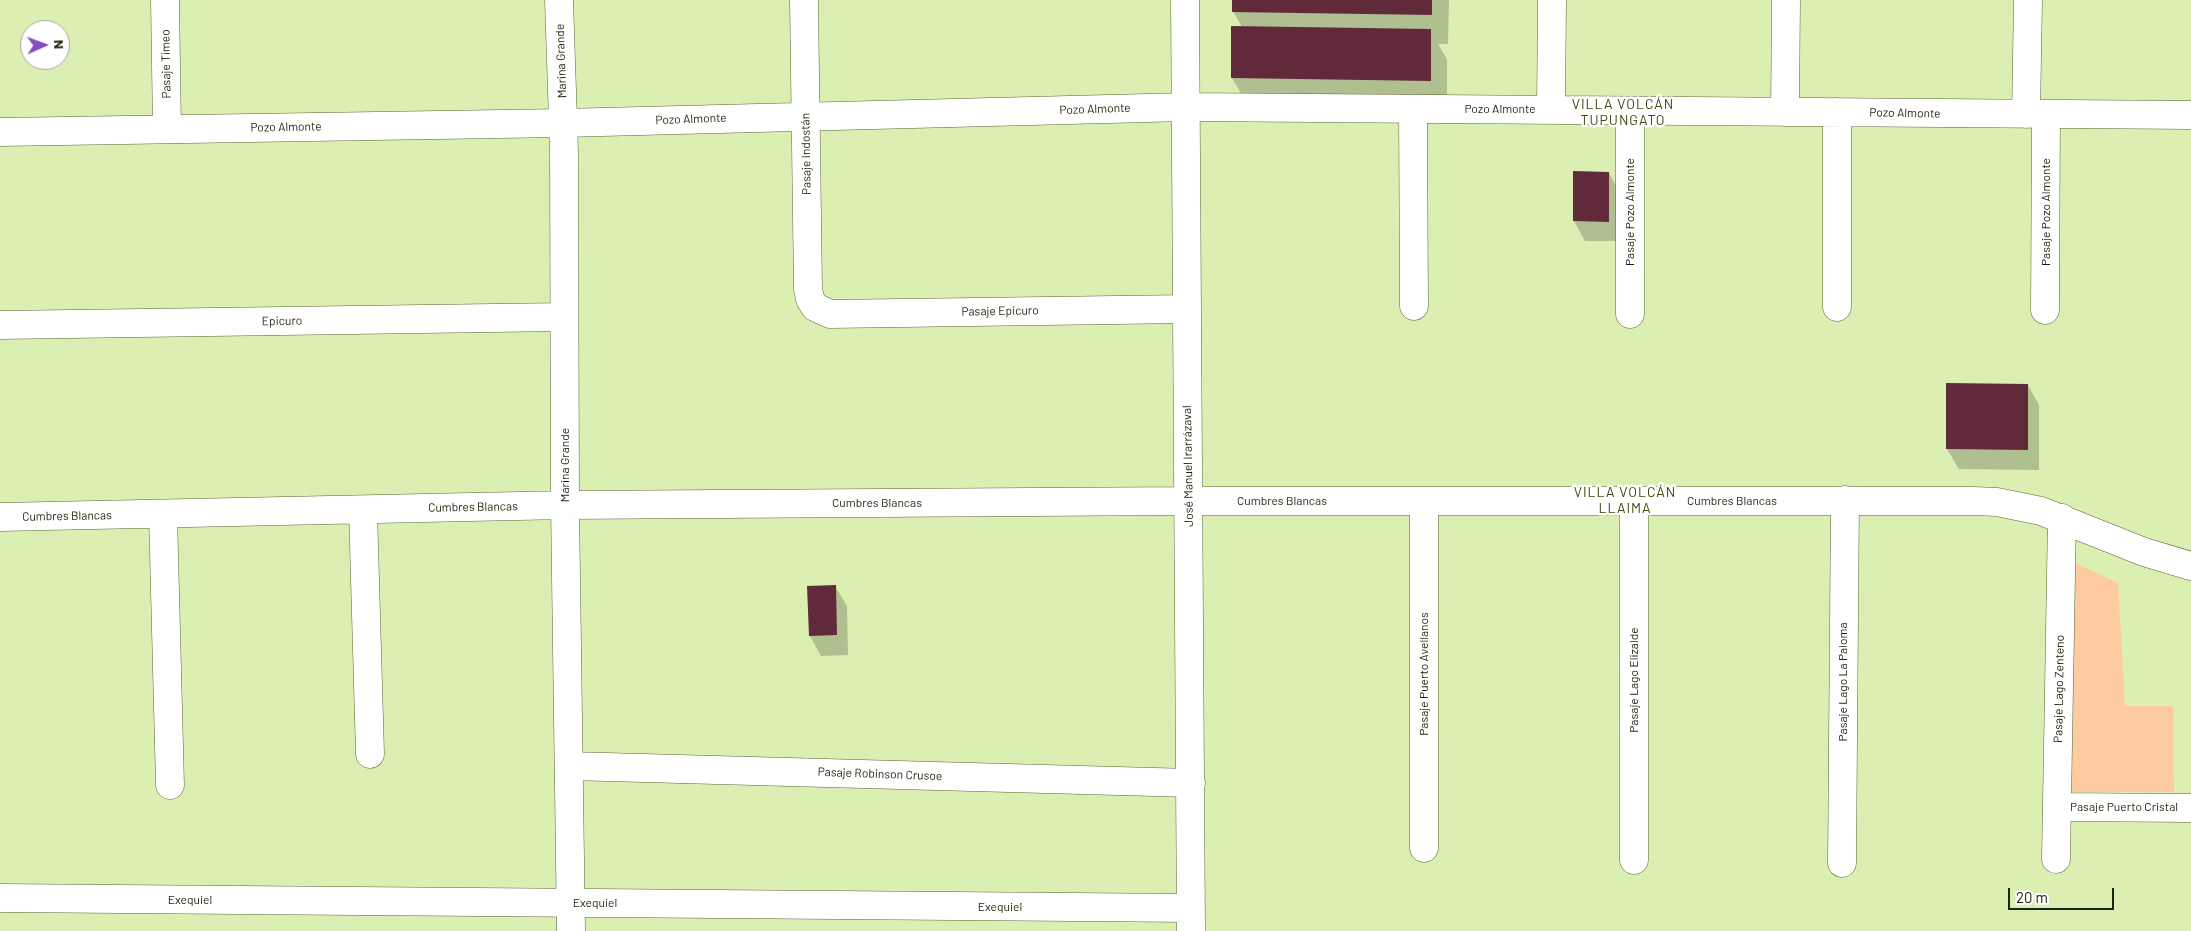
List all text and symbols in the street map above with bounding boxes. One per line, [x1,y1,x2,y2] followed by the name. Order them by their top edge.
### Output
[20,20,70,70] north arrow
[553,24,569,98] street label: Marina Grande
[158,29,174,99] street label: Pasaje Timeo
[51,40,68,49] text: N
[1570,96,1676,128] district label: VILLA VOLCÁN TUPUNGATO
[1059,101,1131,117] street label: Pozo Almonte
[1464,102,1536,116] street label: Pozo Almonte
[1869,105,1941,121] street label: Pozo Almonte
[655,111,727,127] street label: Pozo Almonte
[798,113,814,195] street label: Pasaje Indostán
[250,119,322,135] street label: Pozo Almonte
[1623,158,1637,266] street label: Pasaje Pozo Almonte
[2039,158,2053,266] street label: Pasaje Pozo Almonte
[961,303,1039,319] street label: Pasaje Epicuro
[262,313,302,329] street label: Epicuro
[1180,405,1196,527] street label: José Manuel Irarrázaval
[558,428,572,502] street label: Marina Grande
[1572,484,1678,516] district label: VILLA VOLCÁN LLAIMA
[1237,494,1327,508] street label: Cumbres Blancas
[1687,494,1777,508] street label: Cumbres Blancas
[832,496,922,510] street label: Cumbres Blancas
[428,499,518,515] street label: Cumbres Blancas
[22,508,112,524] street label: Cumbres Blancas
[1417,612,1431,736] street label: Pasaje Puerto Avellanos
[1836,622,1850,742] street label: Pasaje Lago La Paloma
[1627,627,1641,733] street label: Pasaje Lago Elizalde
[2051,635,2067,743] street label: Pasaje Lago Zenteno
[817,765,943,783] street label: Pasaje Robinson Crusoe
[2070,800,2178,814] street label: Pasaje Puerto Cristal
[2011,878,2117,910] scale bar
[2016,888,2048,906] text: 20 m
[168,893,212,907] street label: Exequiel
[573,896,617,910] street label: Exequiel
[978,900,1022,914] street label: Exequiel

